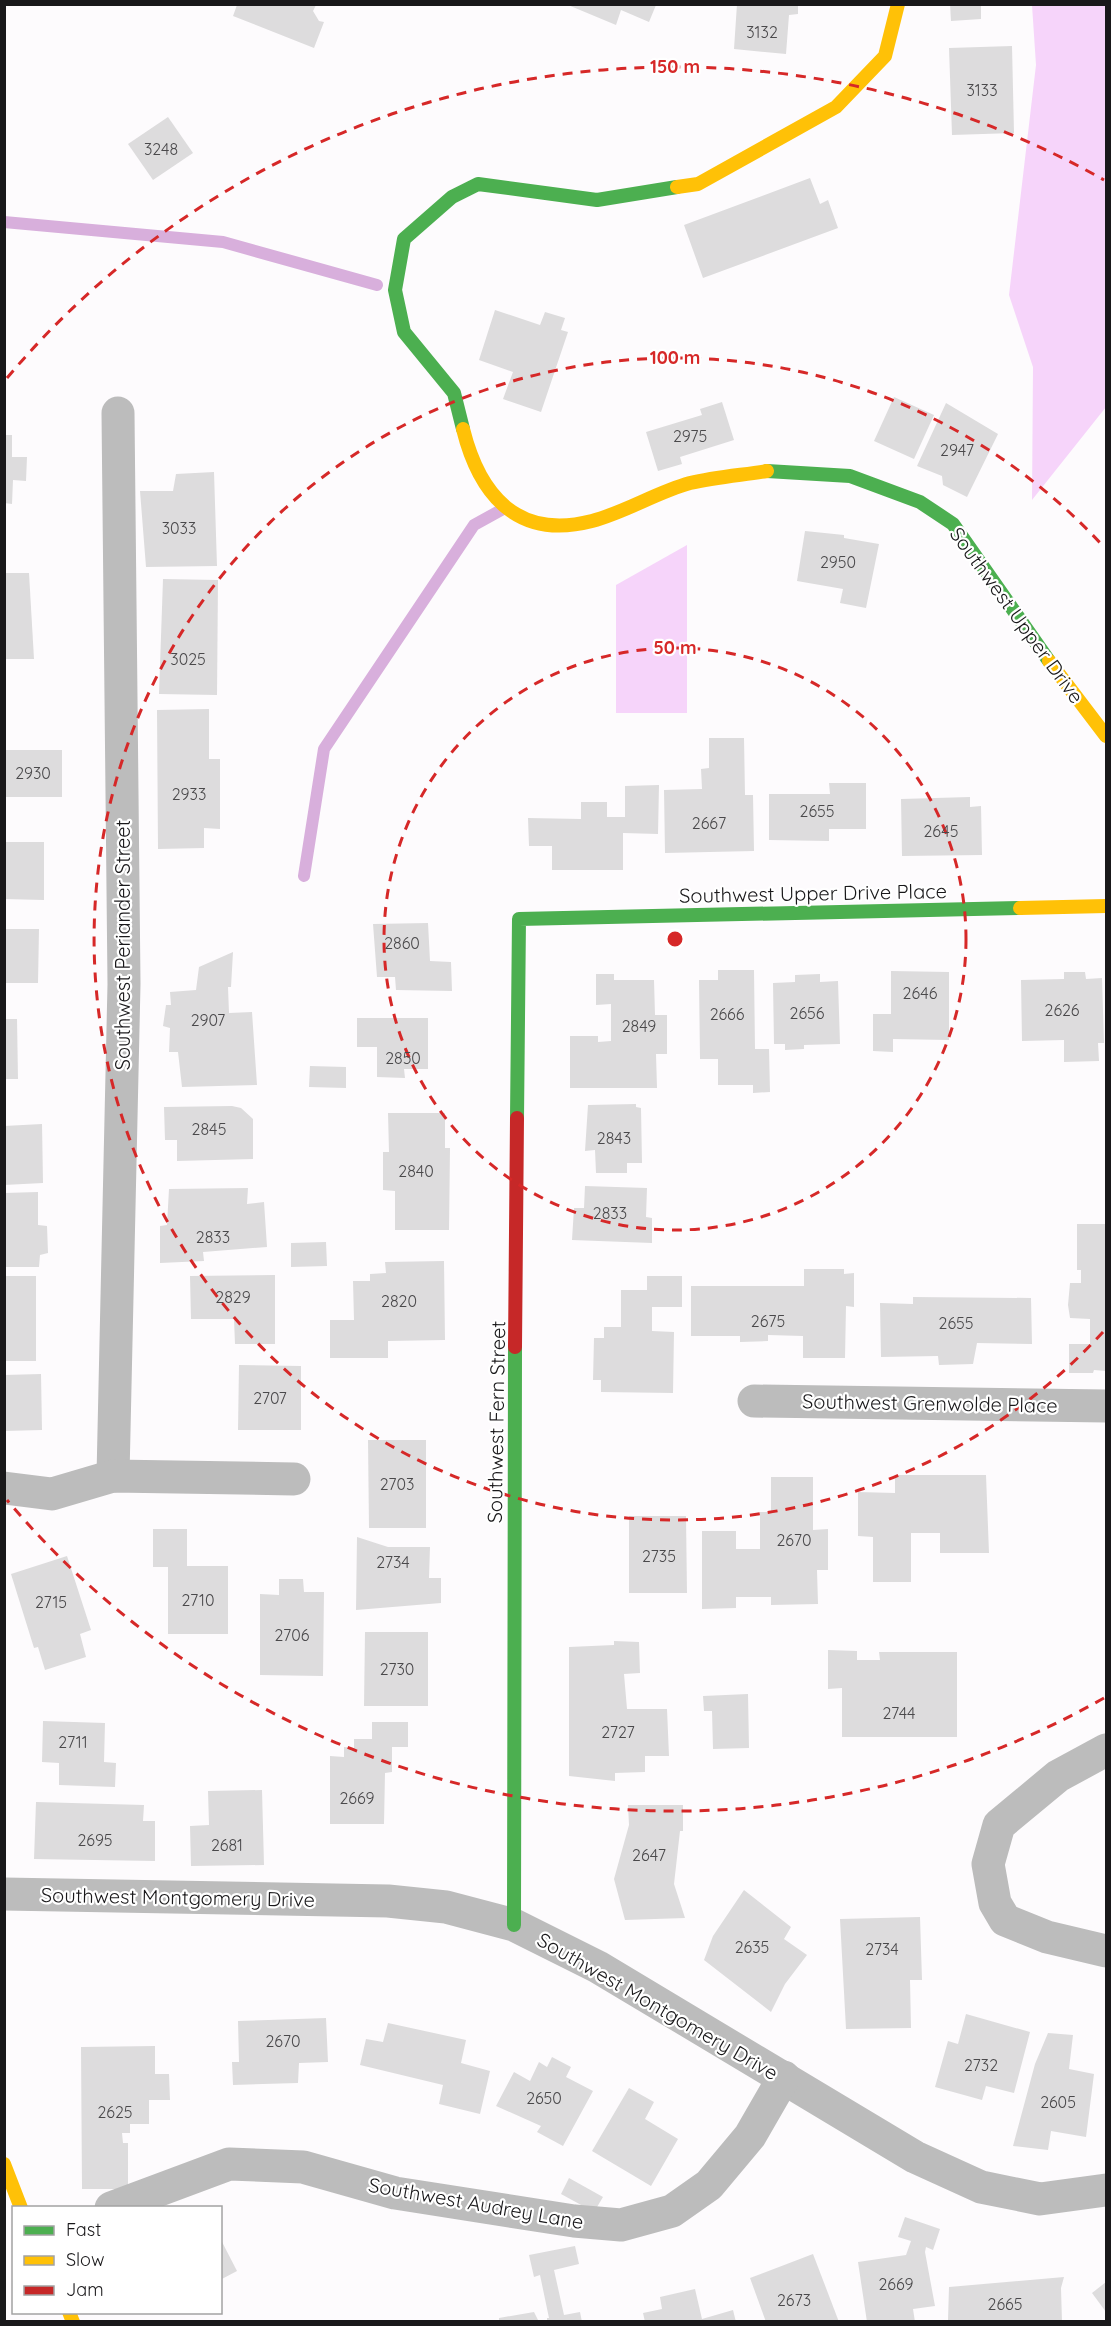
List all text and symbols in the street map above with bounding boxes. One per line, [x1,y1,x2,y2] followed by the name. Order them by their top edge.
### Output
[746,22,778,42] house number: 3132
[650,55,700,78] text: 150 m
[966,80,998,100] house number: 3133
[144,139,178,159] house number: 3248
[650,346,700,369] text: 100 m
[673,426,707,446] house number: 2975
[940,440,974,460] house number: 2947
[162,518,196,538] house number: 3033
[945,522,1089,708] street label: Southwest Upper Drive
[820,552,856,572] house number: 2950
[653,636,697,659] text: 50 m
[170,649,206,669] house number: 3025
[15,763,51,783] house number: 2930
[172,784,206,804] house number: 2933
[800,801,834,821] house number: 2655
[692,813,726,833] house number: 2667
[110,819,135,1070] street label: Southwest Periander Street
[924,821,958,841] house number: 2645
[679,878,947,908] street label: Southwest Upper Drive Place
[665,929,685,949] centre of rings
[384,933,420,953] house number: 2860
[903,983,938,1003] house number: 2646
[1045,1000,1080,1020] house number: 2626
[790,1003,825,1023] house number: 2656
[710,1004,745,1024] house number: 2666
[191,1010,225,1030] house number: 2907
[622,1016,656,1036] house number: 2849
[385,1048,421,1068] house number: 2850
[192,1119,226,1139] house number: 2845
[597,1128,631,1148] house number: 2843
[398,1161,434,1181] house number: 2840
[593,1203,627,1223] house number: 2833
[196,1227,230,1247] house number: 2833
[215,1287,251,1307] house number: 2829
[381,1291,417,1311] house number: 2820
[751,1311,785,1331] house number: 2675
[939,1313,973,1333] house number: 2655
[482,1320,510,1523] street label: Southwest Fern Street
[253,1388,287,1408] house number: 2707
[802,1388,1058,1418] street label: Southwest Grenwolde Place
[380,1474,414,1494] house number: 2703
[776,1530,812,1550] house number: 2670
[642,1546,676,1566] house number: 2735
[376,1552,410,1572] house number: 2734
[182,1590,214,1610] house number: 2710
[35,1592,67,1612] house number: 2715
[275,1625,310,1645] house number: 2706
[380,1659,414,1679] house number: 2730
[883,1703,916,1723] house number: 2744
[601,1722,635,1742] house number: 2727
[58,1732,88,1752] house number: 2711
[339,1788,375,1808] house number: 2669
[77,1830,113,1850] house number: 2695
[211,1835,243,1855] house number: 2681
[632,1845,666,1865] house number: 2647
[41,1882,315,1912] street label: Southwest Montgomery Drive
[533,1927,783,2085] street label: Southwest Montgomery Drive
[735,1937,769,1957] house number: 2635
[865,1939,899,1959] house number: 2734
[265,2031,301,2051] house number: 2670
[964,2055,998,2075] house number: 2732
[526,2088,562,2108] house number: 2650
[1040,2092,1076,2112] house number: 2605
[97,2102,133,2122] house number: 2625
[367,2172,585,2234] street label: Southwest Audrey Lane
[12,2206,222,2314] legend
[66,2218,101,2241] text: Fast
[66,2248,104,2271] text: Slow
[878,2274,914,2294] house number: 2669
[66,2278,104,2301] text: Jam
[777,2290,811,2310] house number: 2673
[988,2294,1022,2314] house number: 2665

